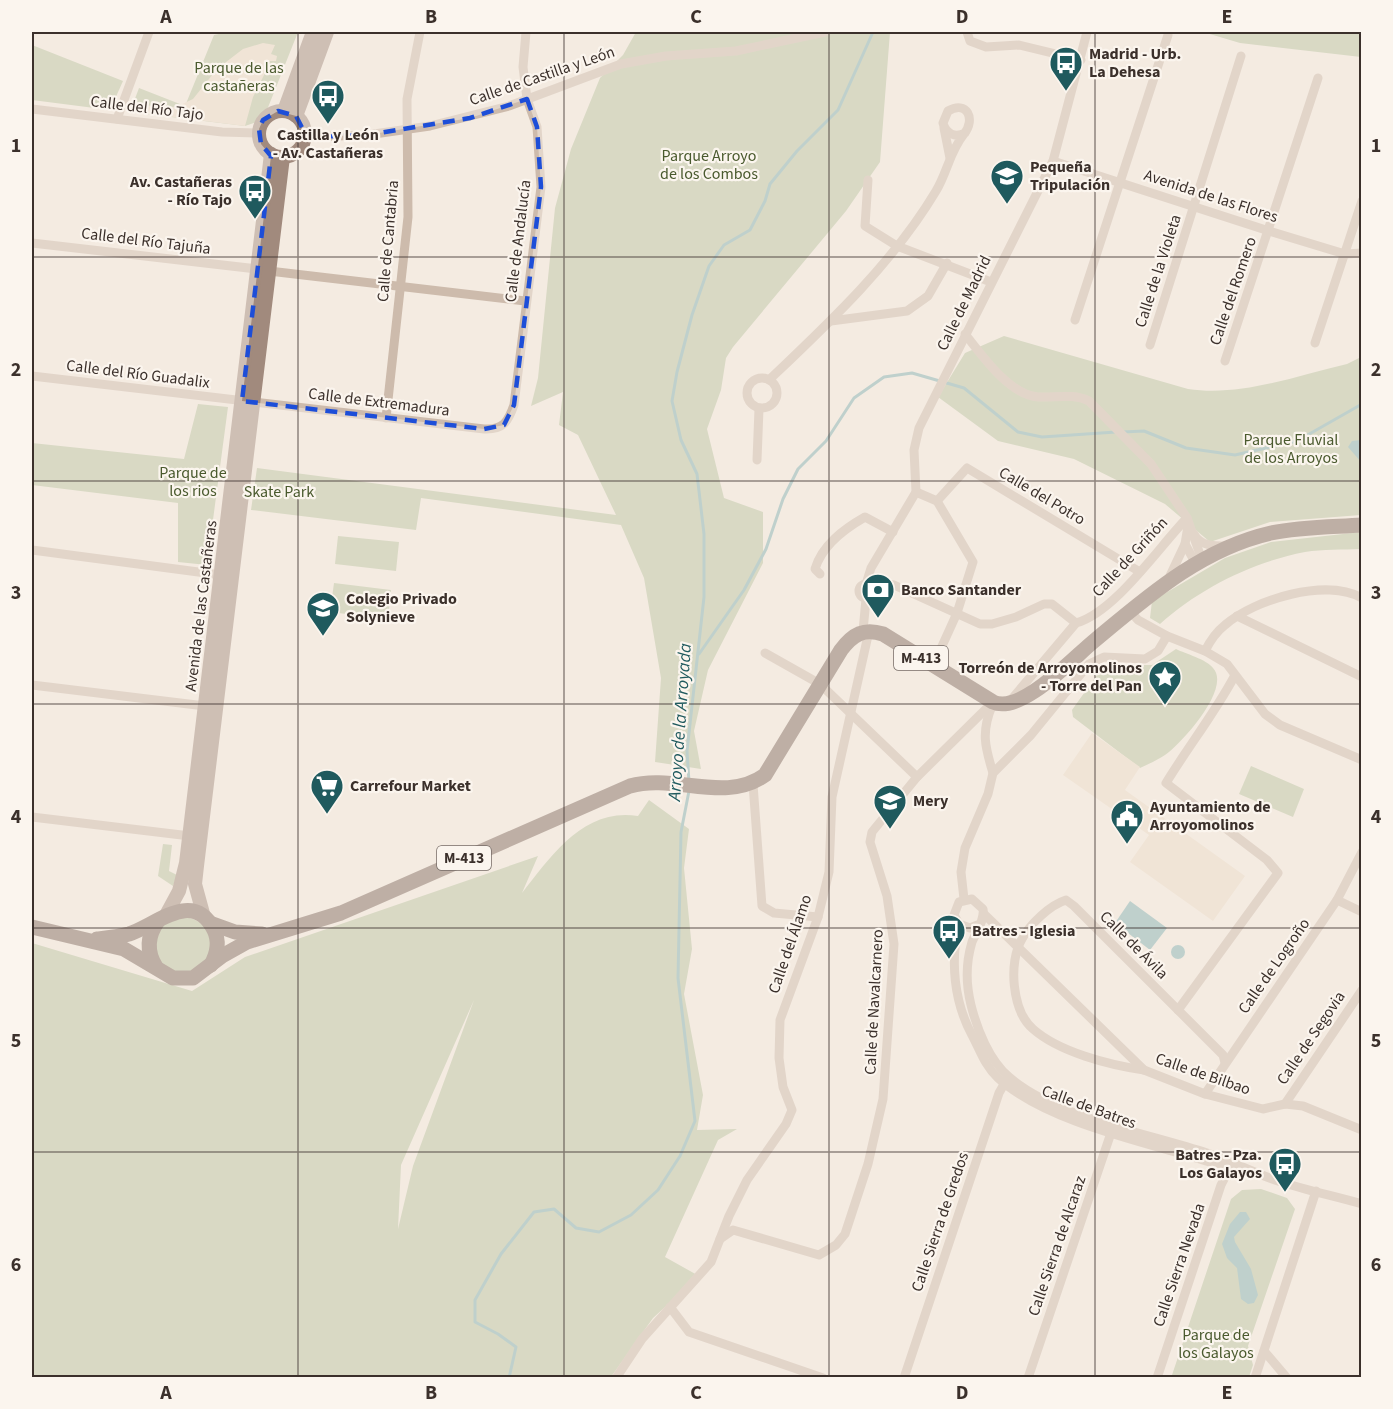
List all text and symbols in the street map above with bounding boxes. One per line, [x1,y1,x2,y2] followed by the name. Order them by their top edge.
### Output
[159,3,172,31] text: A
[425,3,437,31] text: B
[690,3,702,31] text: C
[956,3,968,31] text: D
[1222,3,1232,31] text: E
[466,41,618,111] street label: Calle de Castilla y León
[1089,43,1181,83] place label: Madrid - Urb. La Dehesa
[1048,45,1084,92] bus stop icon: Madrid - Urb. La Dehesa
[194,57,284,97] park label: Parque de las castañeras
[310,78,346,125] bus stop icon: Castilla y León - Av. Castañeras
[89,90,205,126] street label: Calle del Río Tajo
[273,124,383,164] place label: Castilla y León - Av. Castañeras
[11,132,21,160] text: 1
[1371,132,1381,160] text: 1
[660,145,758,185] park label: Parque Arroyo de los Combos
[1030,156,1110,196] place label: Pequeña Tripulación
[989,158,1025,205] school or university icon: Pequeña Tripulación
[1141,164,1281,228] street label: Avenida de las Flores
[129,171,232,211] place label: Av. Castañeras - Río Tajo
[237,173,273,220] bus stop icon: Av. Castañeras - Río Tajo
[372,179,404,303] street label: Calle de Cantabria
[500,179,536,303] street label: Calle de Andalucía
[1129,212,1187,330] street label: Calle de la Violeta
[80,222,212,260] street label: Calle del Río Tajuña
[1204,234,1262,348] street label: Calle del Romero
[931,252,997,354] street label: Calle de Madrid
[65,354,211,394] street label: Calle del Río Guadalix
[11,356,21,384] text: 2
[1371,356,1381,384] text: 2
[307,382,451,422] street label: Calle de Extremadura
[1244,429,1338,469] park label: Parque Fluvial de los Arroyos
[159,462,227,502] park label: Parque de los rios
[995,462,1089,530] street label: Calle del Potro
[244,481,314,503] park label: Skate Park
[1087,512,1173,602] street label: Calle de Griñón
[180,519,222,693] street label: Avenida de las Castañeras
[860,572,896,619] bank icon: Banco Santander
[11,579,21,607] text: 3
[901,579,1022,601] place label: Banco Santander
[1371,579,1381,607] text: 3
[346,588,457,628] place label: Colegio Privado Solynieve
[305,590,341,637] school or university icon: Colegio Privado Solynieve
[662,642,698,803] water label: Arroyo de la Arroyada
[894,646,948,670] road number: M-413
[958,657,1142,697] place label: Torreón de Arroyomolinos - Torre del Pan
[1147,659,1183,706] place icon: Torreón de Arroyomolinos - Torre del Pan
[309,768,345,815] supermarket icon: Carrefour Market
[350,775,471,797] place label: Carrefour Market
[872,783,908,830] school or university icon: Mery
[913,790,949,812] place label: Mery
[1149,796,1271,836] place label: Ayuntamiento de Arroyomolinos
[1109,798,1145,845] public building icon: Ayuntamiento de Arroyomolinos
[11,803,22,831] text: 4
[1371,803,1382,831] text: 4
[437,846,491,870] road number: M-413
[763,892,817,996] street label: Calle del Álamo
[1095,906,1173,984] street label: Calle de Ávila
[931,913,967,960] bus stop icon: Batres - Iglesia
[1233,914,1315,1018] street label: Calle de Logroño
[972,920,1075,942] place label: Batres - Iglesia
[859,929,889,1075] street label: Calle de Navalcarnero
[1271,987,1351,1089] street label: Calle de Segovia
[11,1027,21,1055] text: 5
[1371,1027,1381,1055] text: 5
[1152,1047,1254,1101] street label: Calle de Bilbao
[1039,1080,1140,1134] street label: Calle de Batres
[1175,1144,1262,1184] place label: Batres - Pza. Los Galayos
[1267,1146,1303,1193] bus stop icon: Batres - Pza. Los Galayos
[906,1149,974,1295] street label: Calle Sierra de Gredos
[1023,1173,1091,1319] street label: Calle Sierra de Alcaraz
[1148,1200,1210,1330] street label: Calle Sierra Nevada
[11,1251,21,1279] text: 6
[1371,1251,1381,1279] text: 6
[1178,1324,1254,1364] park label: Parque de los Galayos
[159,1379,172,1407] text: A
[425,1379,437,1407] text: B
[690,1379,702,1407] text: C
[956,1379,968,1407] text: D
[1222,1379,1232,1407] text: E

